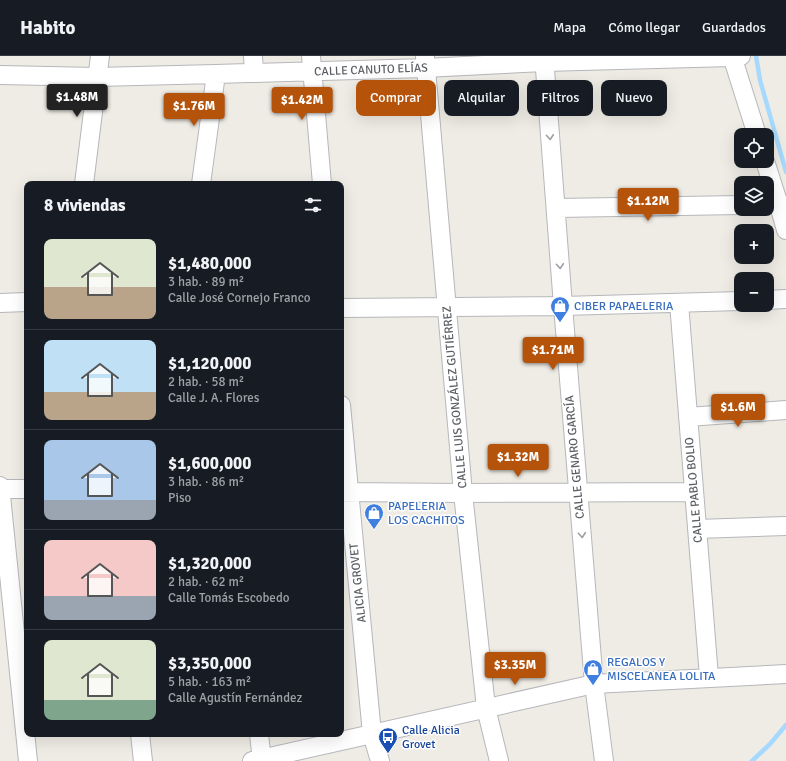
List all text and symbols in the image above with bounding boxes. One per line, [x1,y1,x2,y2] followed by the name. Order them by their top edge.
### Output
[20,16,75,40] text: Habito
[553,19,586,36] text: Mapa
[608,19,680,36] text: Cómo llegar
[702,19,766,36] text: Guardados
[314,61,428,79] street label: CALLE CANUTO ELÍAS
[356,80,436,116] chip: Comprar
[444,80,519,116] chip: Alquilar
[527,80,593,116] chip: Filtros
[601,80,667,116] chip: Nuevo
[44,84,110,118] pin: $1.48M
[269,87,335,121] pin: $1.42M
[56,89,98,105] text: $1.48M
[281,92,323,108] text: $1.42M
[161,93,227,127] pin: $1.76M
[173,98,215,114] text: $1.76M
[734,128,774,312] map controls
[734,128,774,168] button: locate
[545,134,554,140] one-way arrow
[734,176,774,216] button: layers
[615,188,681,222] pin: $1.12M
[627,193,669,209] text: $1.12M
[302,194,324,216] icon: filters
[44,195,126,216] text: 8 viviendas
[734,224,774,264] button: +
[168,253,251,274] text: $1,480,000
[76,255,124,303] icon: home
[556,263,565,269] one-way arrow
[734,272,774,312] button: −
[168,274,244,290] text: 3 hab. · 89 m²
[168,290,311,306] text: Calle José Cornejo Franco
[549,295,571,323] shop icon: CIBER PAPAELERIA
[574,299,674,314] place label: CIBER PAPAELERIA
[440,305,470,489] street label: CALLE LUIS GONZÁLEZ GUTIÉRREZ
[520,337,586,371] pin: $1.71M
[532,342,574,358] text: $1.71M
[168,353,251,374] text: $1,120,000
[76,356,124,404] icon: home
[168,374,244,390] text: 2 hab. · 58 m²
[168,390,260,406] text: Calle J. A. Flores
[562,394,588,519] street label: CALLE GENARO GARCÍA
[710,394,766,428] pin: $1.6M
[720,399,756,415] text: $1.6M
[682,436,706,543] street label: CALLE PABLO BOLIO
[485,444,551,478] pin: $1.32M
[497,449,539,465] text: $1.32M
[168,453,251,474] text: $1,600,000
[76,456,124,504] icon: home
[168,474,244,490] text: 3 hab. · 86 m²
[168,490,191,506] text: Piso
[388,499,465,528] place label: PAPELERIA LOS CACHITOS
[363,502,385,530] shop icon: PAPELERIA LOS CACHITOS
[577,532,586,539] one-way arrow
[346,542,370,623] street label: ALICIA GROVET
[168,553,251,574] text: $1,320,000
[76,556,124,604] icon: home
[168,574,244,590] text: 2 hab. · 62 m²
[168,590,290,606] text: Calle Tomás Escobedo
[482,652,548,686] pin: $3.35M
[168,653,251,674] text: $3,350,000
[607,655,716,684] place label: REGALOS Y MISCELANEA LOLITA
[76,656,124,704] icon: home
[494,657,536,673] text: $3.35M
[582,658,604,686] shop icon: REGALOS Y MISCELANEA LOLITA
[168,674,251,690] text: 5 hab. · 163 m²
[168,690,302,706] text: Calle Agustín Fernández
[402,723,460,752] place label: Calle Alicia Grovet
[377,726,399,754] bus stop icon: Calle Alicia Grovet

